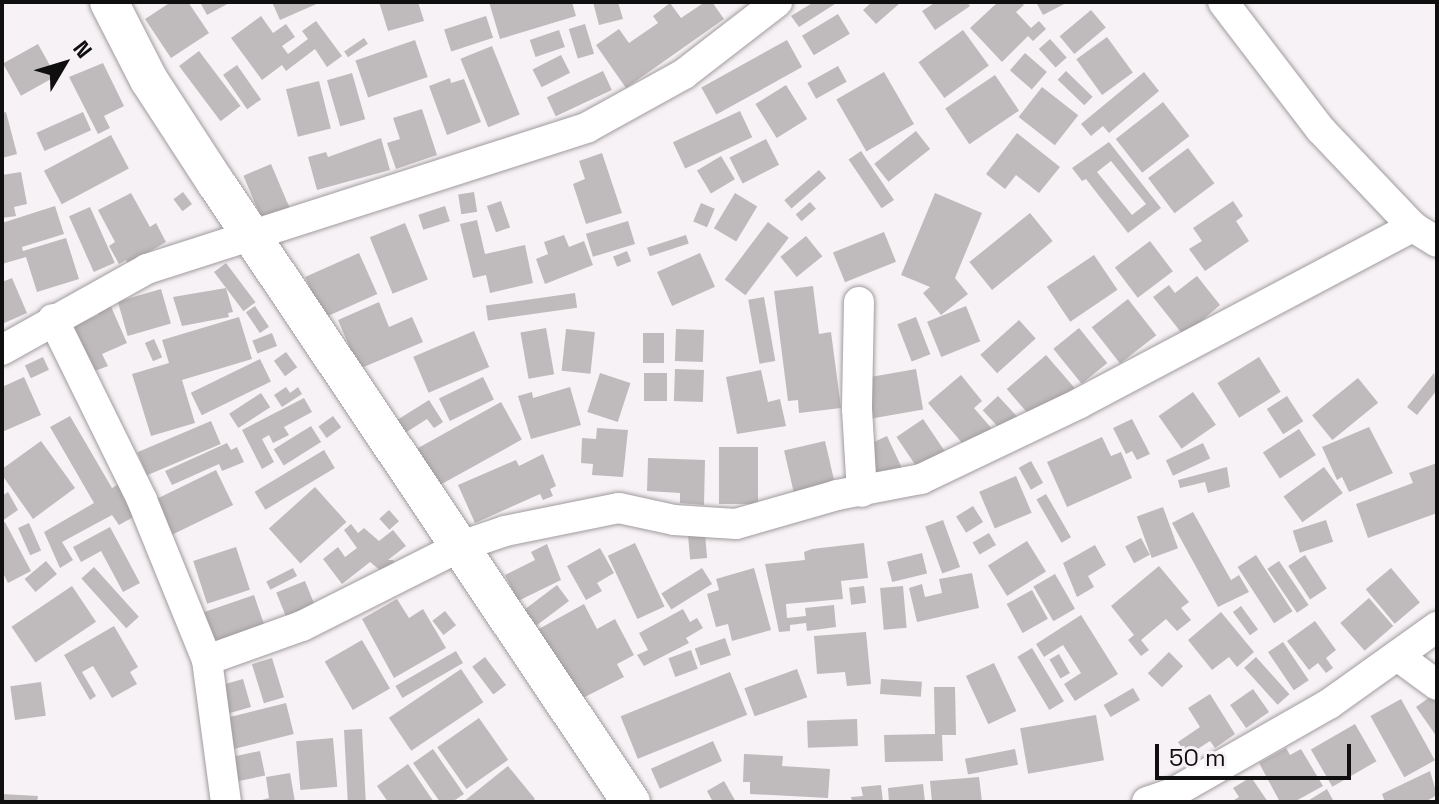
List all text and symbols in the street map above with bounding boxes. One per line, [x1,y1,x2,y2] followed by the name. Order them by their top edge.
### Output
[24,24,104,104] north arrow
[67,35,98,64] text: N
[1159,728,1355,778] scale bar
[1169,742,1226,773] text: 50 m

